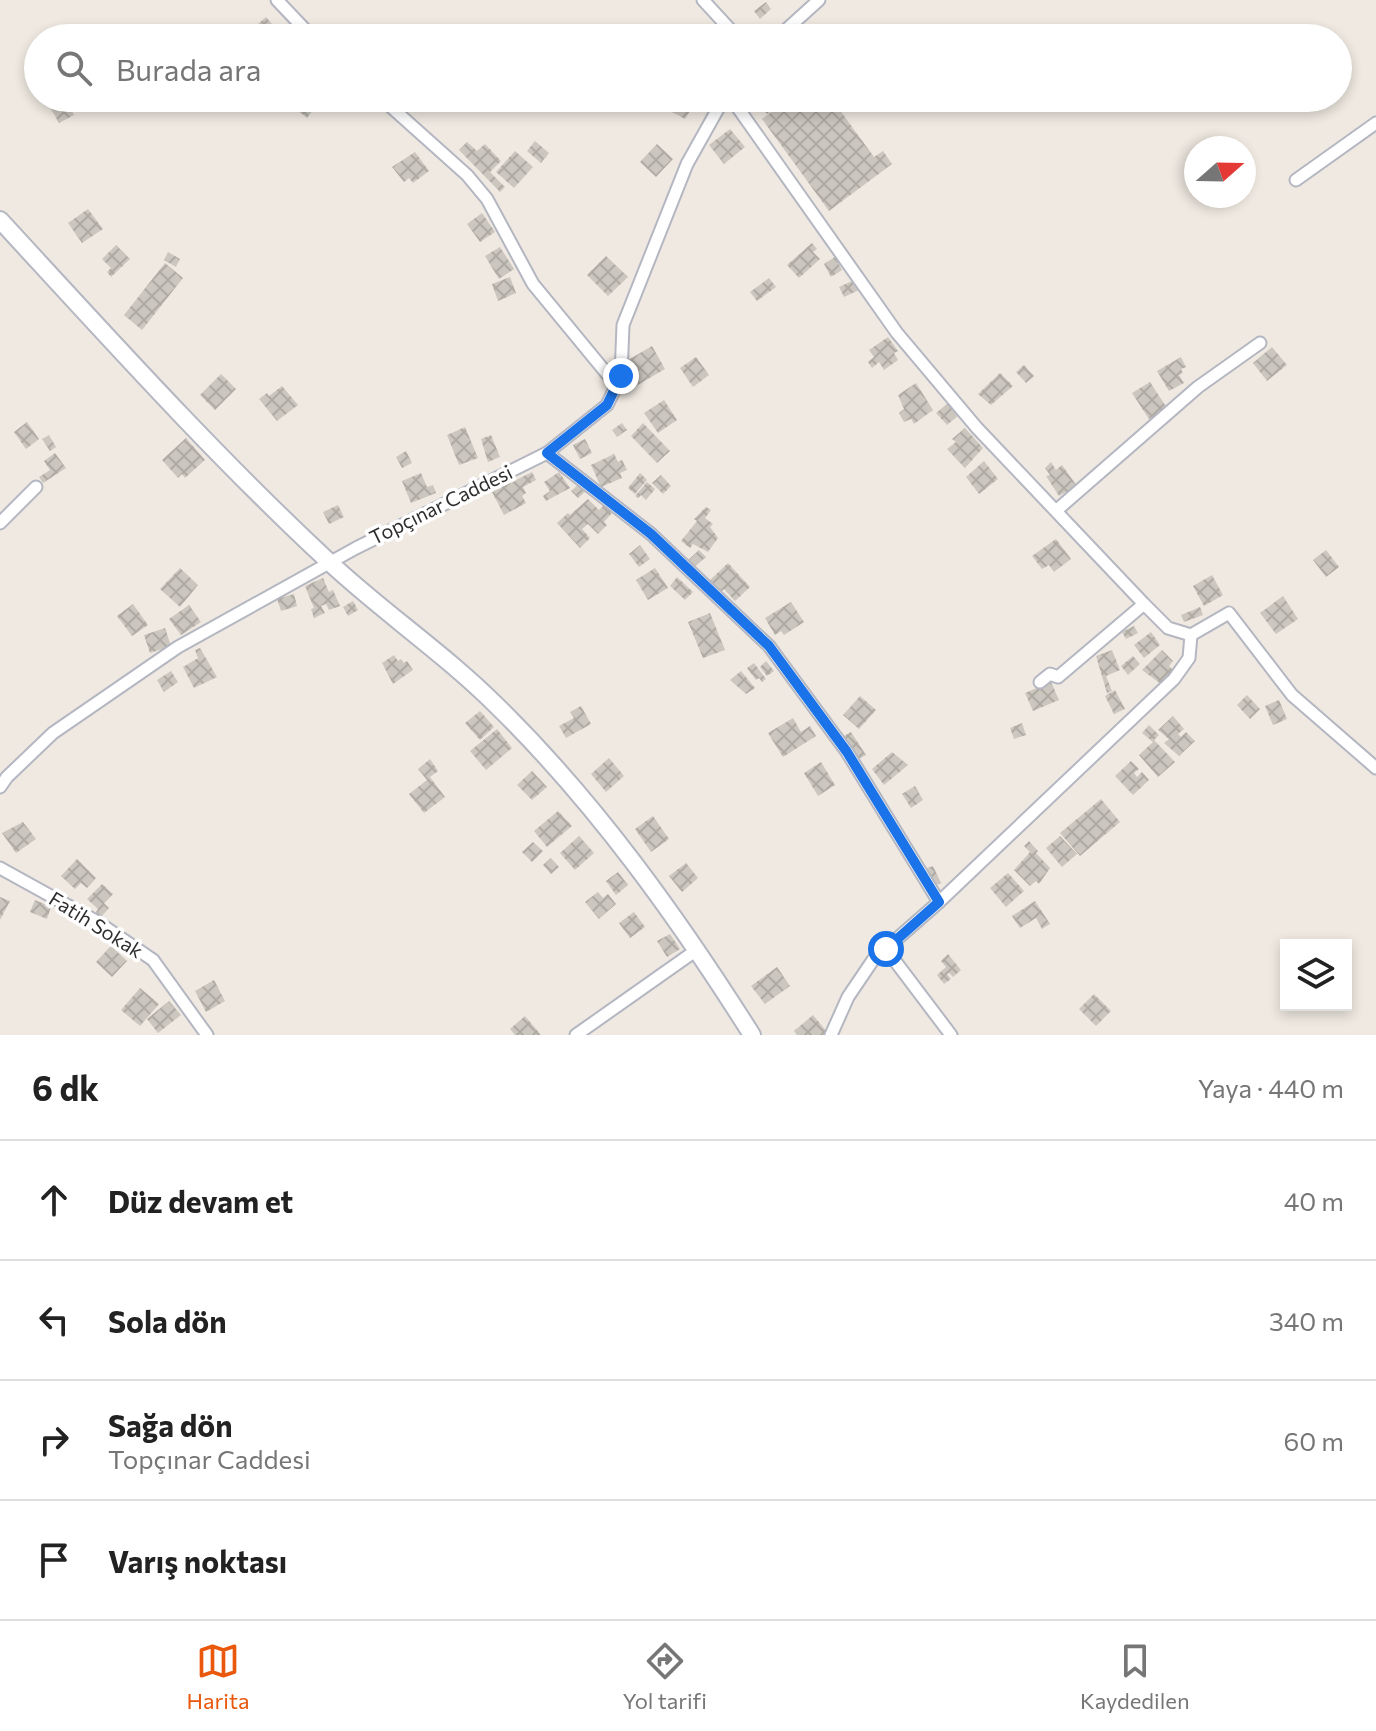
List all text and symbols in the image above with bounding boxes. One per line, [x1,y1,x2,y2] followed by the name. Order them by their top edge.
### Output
[24,24,1352,112] search box
[52,46,96,90] icon: search
[116,50,261,87] text: Burada ara
[1184,136,1256,208] north arrow
[603,358,639,394] route end
[365,459,516,549] street label: Topçınar Caddesi
[45,886,148,962] street label: Fatih Sokak
[868,931,904,967] route start
[1280,939,1352,1011] map controls
[1280,939,1352,1011] button: layers
[32,1066,99,1108] text: 6 dk
[1198,1072,1344,1103] text: Yaya · 440 m
[32,1178,76,1222] icon: ahead
[108,1182,293,1219] text: Düz devam et
[1284,1185,1344,1216] text: 40 m
[32,1298,76,1342] icon: left
[108,1302,227,1339] text: Sola dön
[1269,1305,1344,1336] text: 340 m
[108,1406,233,1443] text: Sağa dön
[32,1418,76,1462] icon: right
[1284,1425,1344,1456] text: 60 m
[108,1443,311,1474] text: Topçınar Caddesi
[32,1538,76,1582] icon: arrive
[108,1542,287,1579] text: Varış noktası
[186,1639,249,1714] tab: Harita
[622,1639,707,1714] tab: Yol tarifi
[1080,1639,1190,1714] tab: Kaydedilen

